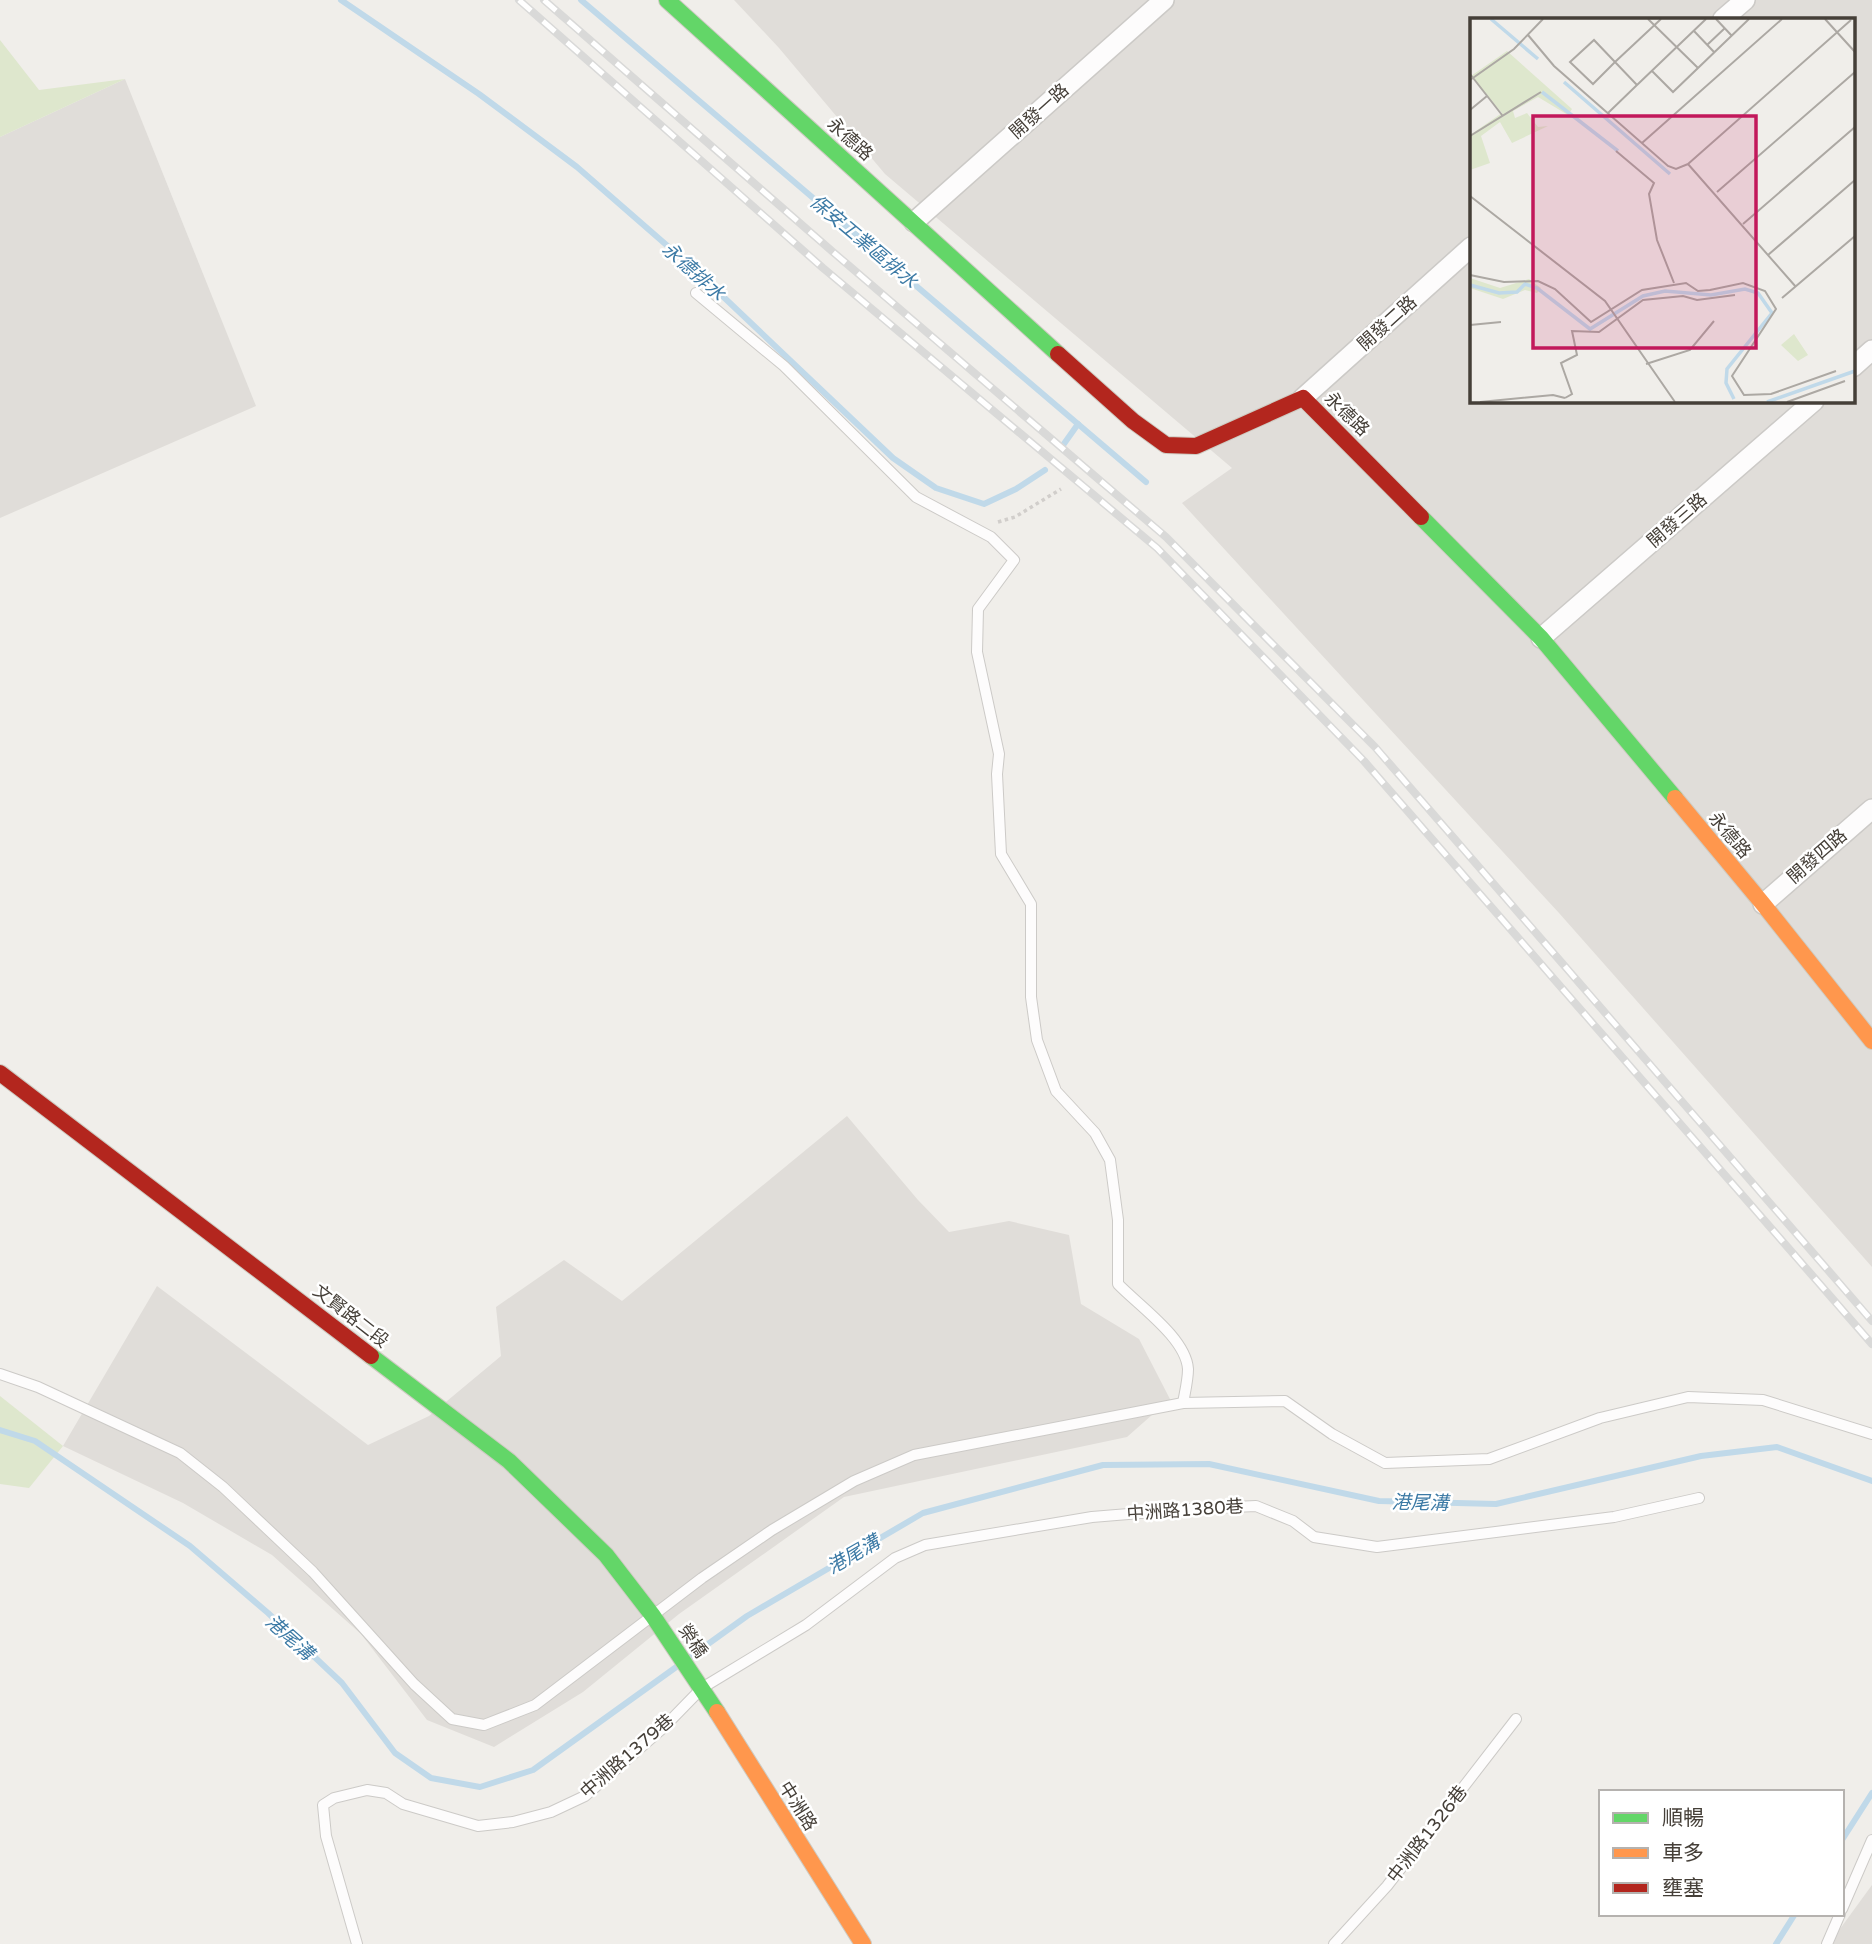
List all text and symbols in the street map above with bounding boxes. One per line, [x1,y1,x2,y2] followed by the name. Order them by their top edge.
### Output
[1470,18,1854,402] inset map
[1005,79,1073,143] street label: 開發一路
[823,113,877,165] street label: 永德路
[805,191,922,294] water label: 保安工業區排水
[658,238,730,306] water label: 永德排水
[1353,291,1421,355] street label: 開發二路
[1320,387,1374,441] street label: 永德路
[1643,488,1711,552] street label: 開發三路
[1704,807,1756,863] street label: 永德路
[1783,824,1851,888] street label: 開發四路
[309,1280,393,1352] street label: 文賢路二段
[1391,1492,1452,1515] water label: 港尾溝
[1126,1495,1244,1525] street label: 中洲路1380巷
[823,1530,886,1579] water label: 港尾溝
[261,1610,320,1667] water label: 港尾溝
[674,1620,712,1662] street label: 榮橋
[576,1709,678,1803] street label: 中洲路1379巷
[774,1777,822,1835] street label: 中洲路
[1382,1781,1472,1887] street label: 中洲路1326巷
[1599,1790,1844,1916] legend
[1662,1806,1704,1831] text: 順暢
[1662,1841,1704,1866] text: 車多
[1662,1876,1704,1901] text: 壅塞

